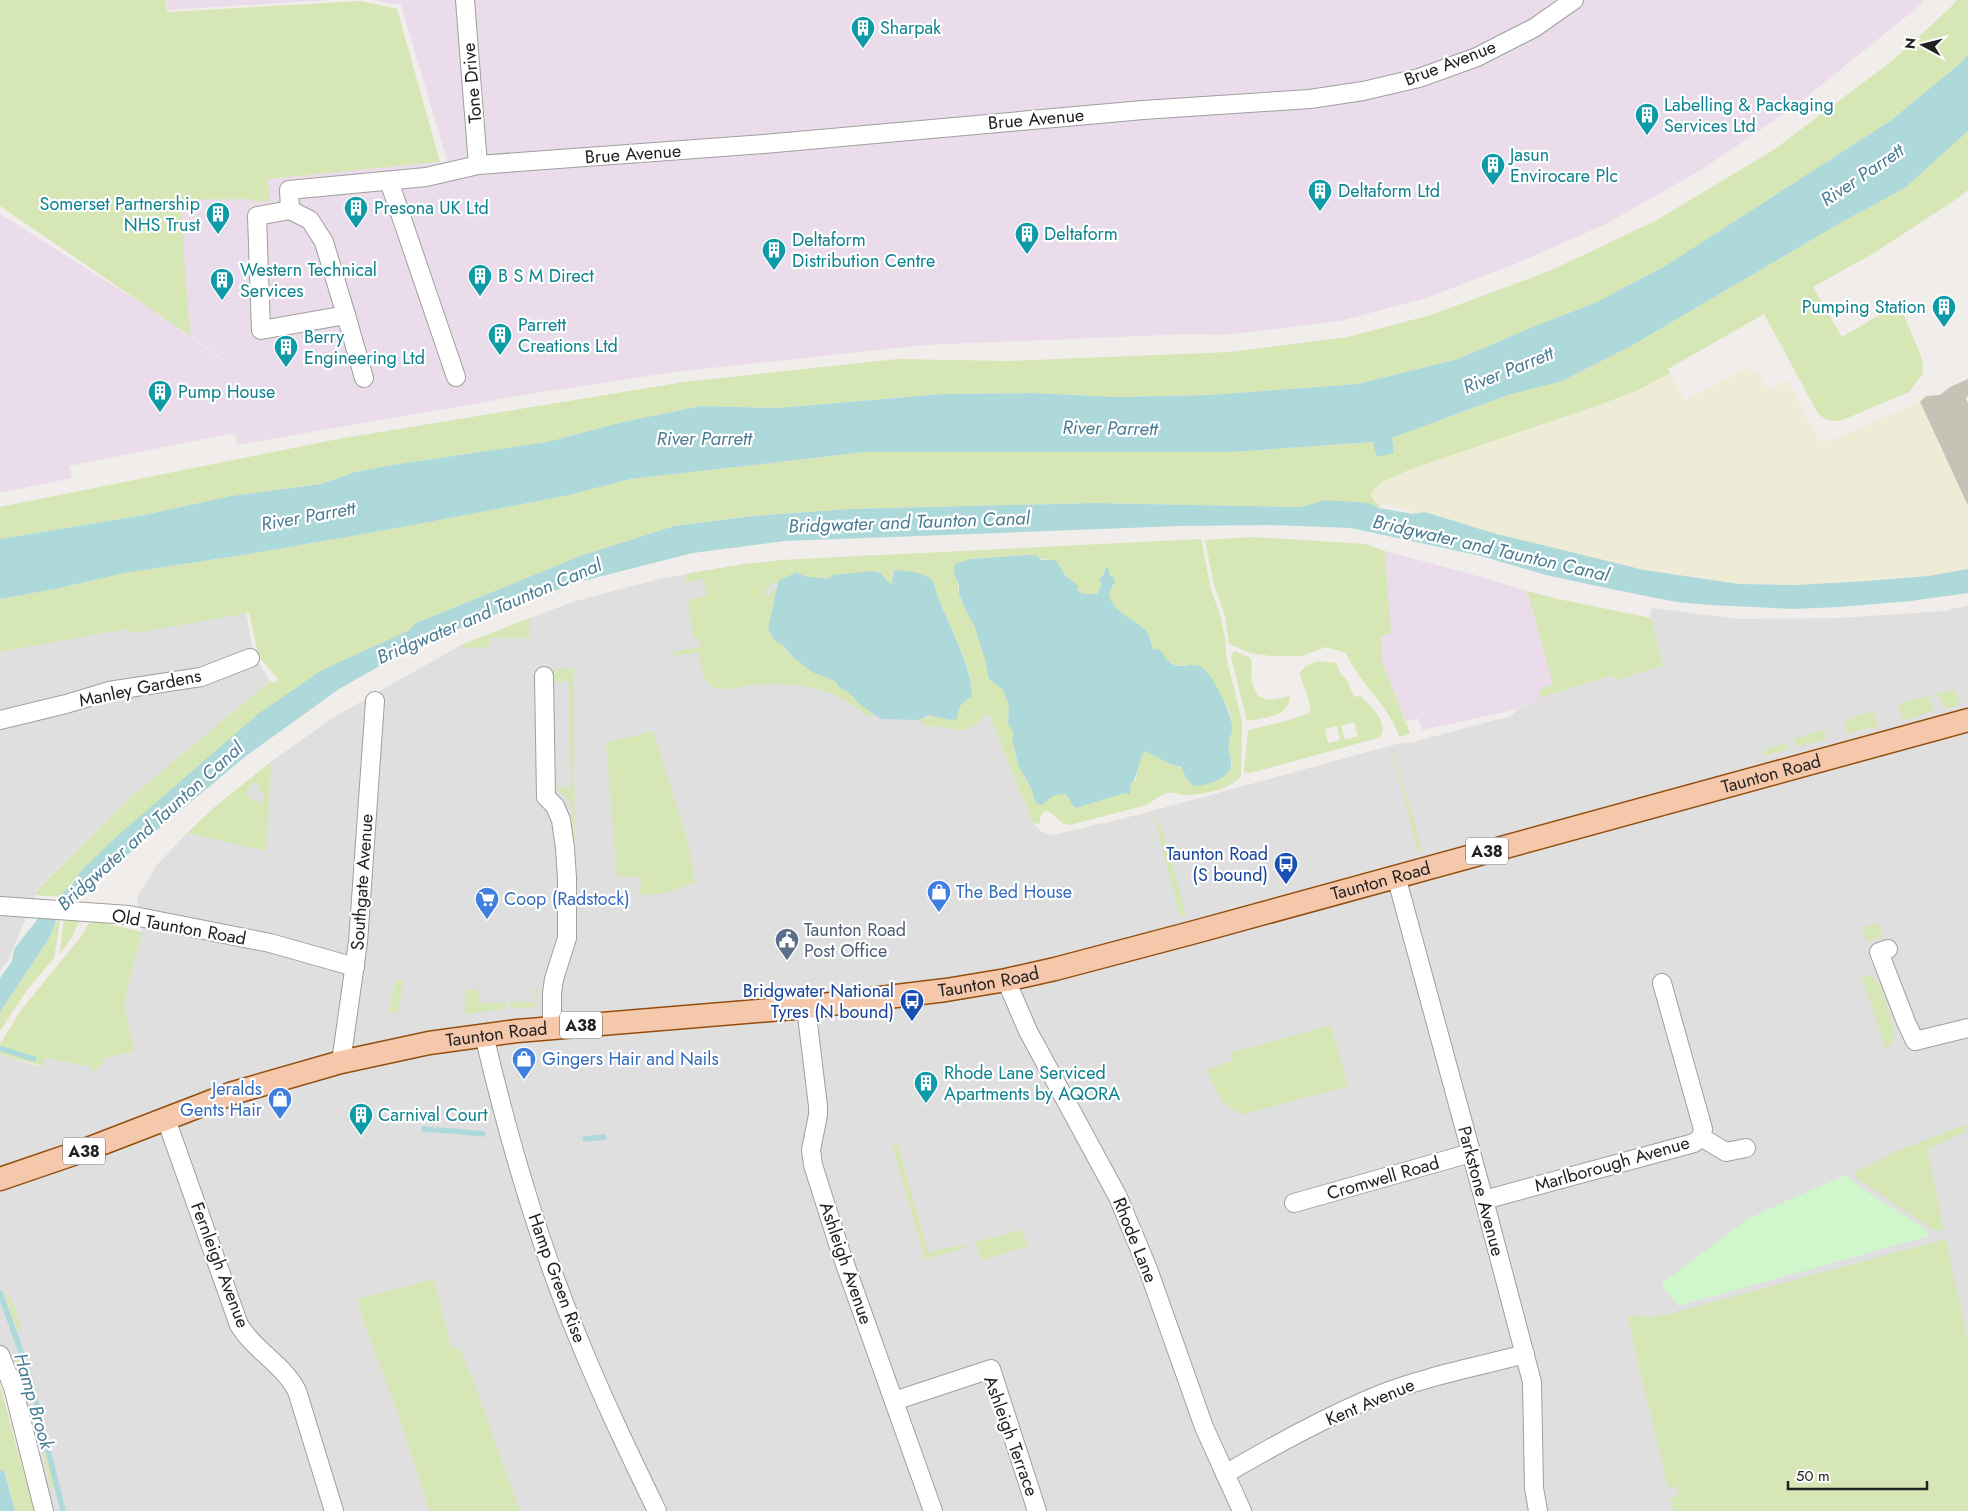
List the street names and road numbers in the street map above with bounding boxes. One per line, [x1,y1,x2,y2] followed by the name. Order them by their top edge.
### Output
[1400,34,1500,92] street label: Brue Avenue
[456,42,488,124] street label: Tone Drive
[987,102,1085,136] street label: Brue Avenue
[584,138,682,170] street label: Brue Avenue
[77,662,203,714] street label: Manley Gardens
[1719,748,1824,800] street label: Taunton Road
[344,813,380,951] street label: Southgate Avenue
[1466,838,1508,864] road number: A38
[1328,855,1433,907] street label: Taunton Road
[110,902,248,952] street label: Old Taunton Road
[937,960,1042,1004] street label: Taunton Road
[560,1012,602,1038] road number: A38
[444,1016,548,1054] street label: Taunton Road
[1451,1123,1511,1259] street label: Parkstone Avenue
[1532,1129,1692,1199] street label: Marlborough Avenue
[63,1138,105,1164] road number: A38
[1324,1150,1442,1206] street label: Cromwell Road
[1106,1194,1164,1286] street label: Rhode Lane
[184,1198,256,1332] street label: Fernleigh Avenue
[813,1198,879,1328] street label: Ashleigh Avenue
[522,1210,592,1346] street label: Hamp Green Rise
[977,1372,1045,1500] street label: Ashleigh Terrace
[1322,1372,1418,1432] street label: Kent Avenue

